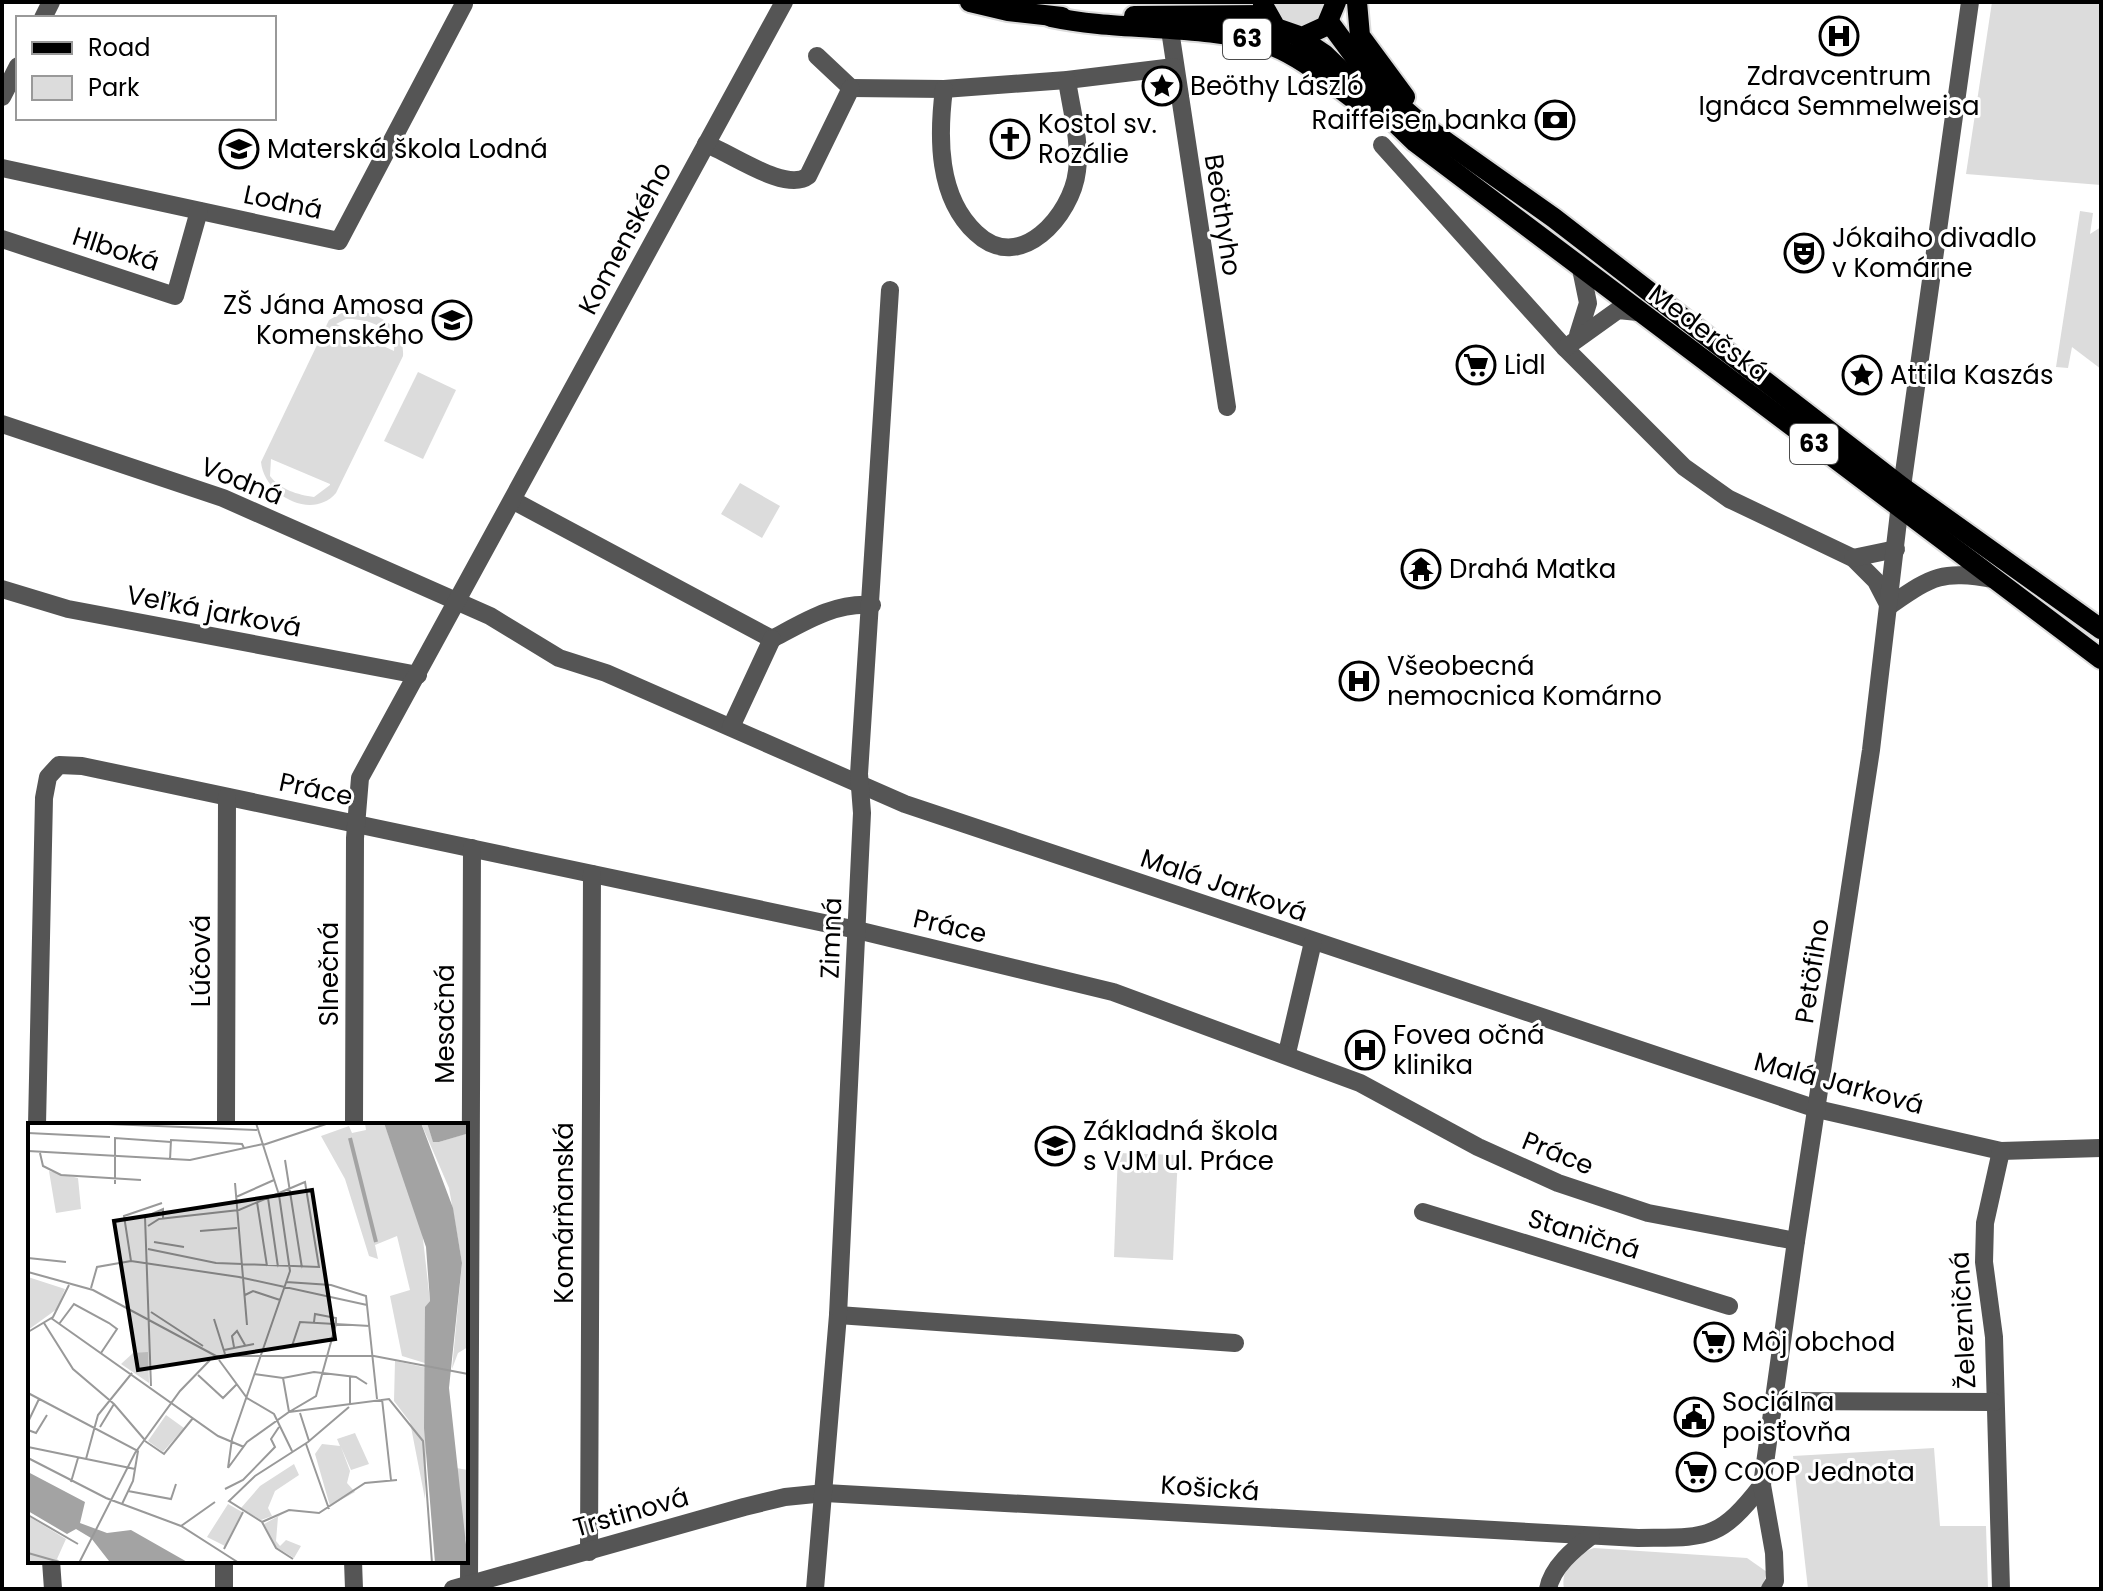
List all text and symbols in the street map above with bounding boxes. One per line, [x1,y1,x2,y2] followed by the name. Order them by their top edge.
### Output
[1818,15,1860,57] hospital icon: Zdravcentrum Ignáca Semmelweisa
[16,16,276,120] legend
[1223,19,1271,59] road number: 63
[88,31,150,64] text: Road
[1699,58,1979,124] place label: Zdravcentrum Ignáca Semmelweisa
[1141,65,1183,107] place icon: Beöthy László
[1190,68,1364,104] place label: Beöthy László
[88,71,140,104] text: Park
[1534,99,1576,141] bank icon: Raiffeisen banka
[1312,102,1527,138] place label: Raiffeisen banka
[1038,106,1157,172] place label: Kostol sv. Rozálie
[989,118,1031,160] church icon: Kostol sv. Rozálie
[218,128,260,170] school or university icon: Materská škola Lodná
[267,131,548,167] place label: Materská škola Lodná
[1196,152,1250,278] street label: Beöthyho
[570,155,680,321] street label: Komenského
[240,176,326,228] street label: Lodná
[68,218,164,280] street label: Hlboká
[1832,220,2037,286] place label: Jókaiho divadlo v Komárne
[1783,232,1825,274] theatre icon: Jókaiho divadlo v Komárne
[1641,276,1777,390] street label: Mederčská
[223,287,424,353] place label: ZŠ Jána Amosa Komenského
[431,299,473,341] school or university icon: ZŠ Jána Amosa Komenského
[1455,344,1497,386] supermarket icon: Lidl
[1504,347,1546,383] place label: Lidl
[1841,354,1883,396] place icon: Attila Kaszás
[1890,357,2053,393] place label: Attila Kaszás
[1790,424,1838,464] road number: 63
[195,448,289,514] street label: Vodná
[1400,548,1442,590] temple icon: Drahá Matka
[1449,551,1616,587] place label: Drahá Matka
[124,576,304,646] street label: Veľká jarková
[1387,648,1662,714] place label: Všeobecná nemocnica Komárno
[1338,660,1380,702] hospital icon: Všeobecná nemocnica Komárno
[276,764,356,814] street label: Práce
[1136,840,1312,930] street label: Malá Jarková
[812,897,850,979] street label: Zimná
[910,900,990,952] street label: Práce
[183,915,219,1007] street label: Lúčová
[1786,916,1838,1026] street label: Petöfiho
[311,922,347,1026] street label: Slnečná
[427,964,463,1084] street label: Mesačná
[1393,1017,1545,1083] place label: Fovea očná klinika
[1344,1029,1386,1071] hospital icon: Fovea očná klinika
[1750,1043,1928,1123] street label: Malá Jarková
[1083,1113,1278,1179] place label: Základná škola s VJM ul. Práce
[546,1122,582,1304] street label: Komárňanská
[1517,1122,1599,1184] street label: Práce
[28,1123,468,1563] inset map
[1034,1125,1076,1167] school or university icon: Základná škola s VJM ul. Práce
[1524,1200,1644,1268] street label: Staničná
[1941,1250,1985,1390] street label: Železničná
[1693,1321,1735,1363] supermarket icon: Môj obchod
[1742,1324,1895,1360] place label: Môj obchod
[1722,1384,1851,1450] place label: Sociálna poisťovňa
[1673,1396,1715,1438] public building icon: Sociálna poisťovňa
[1675,1451,1717,1493] supermarket icon: COOP Jednota
[1724,1454,1915,1490] place label: COOP Jednota
[1159,1467,1261,1509] street label: Košická
[569,1478,693,1546] street label: Trstinová

